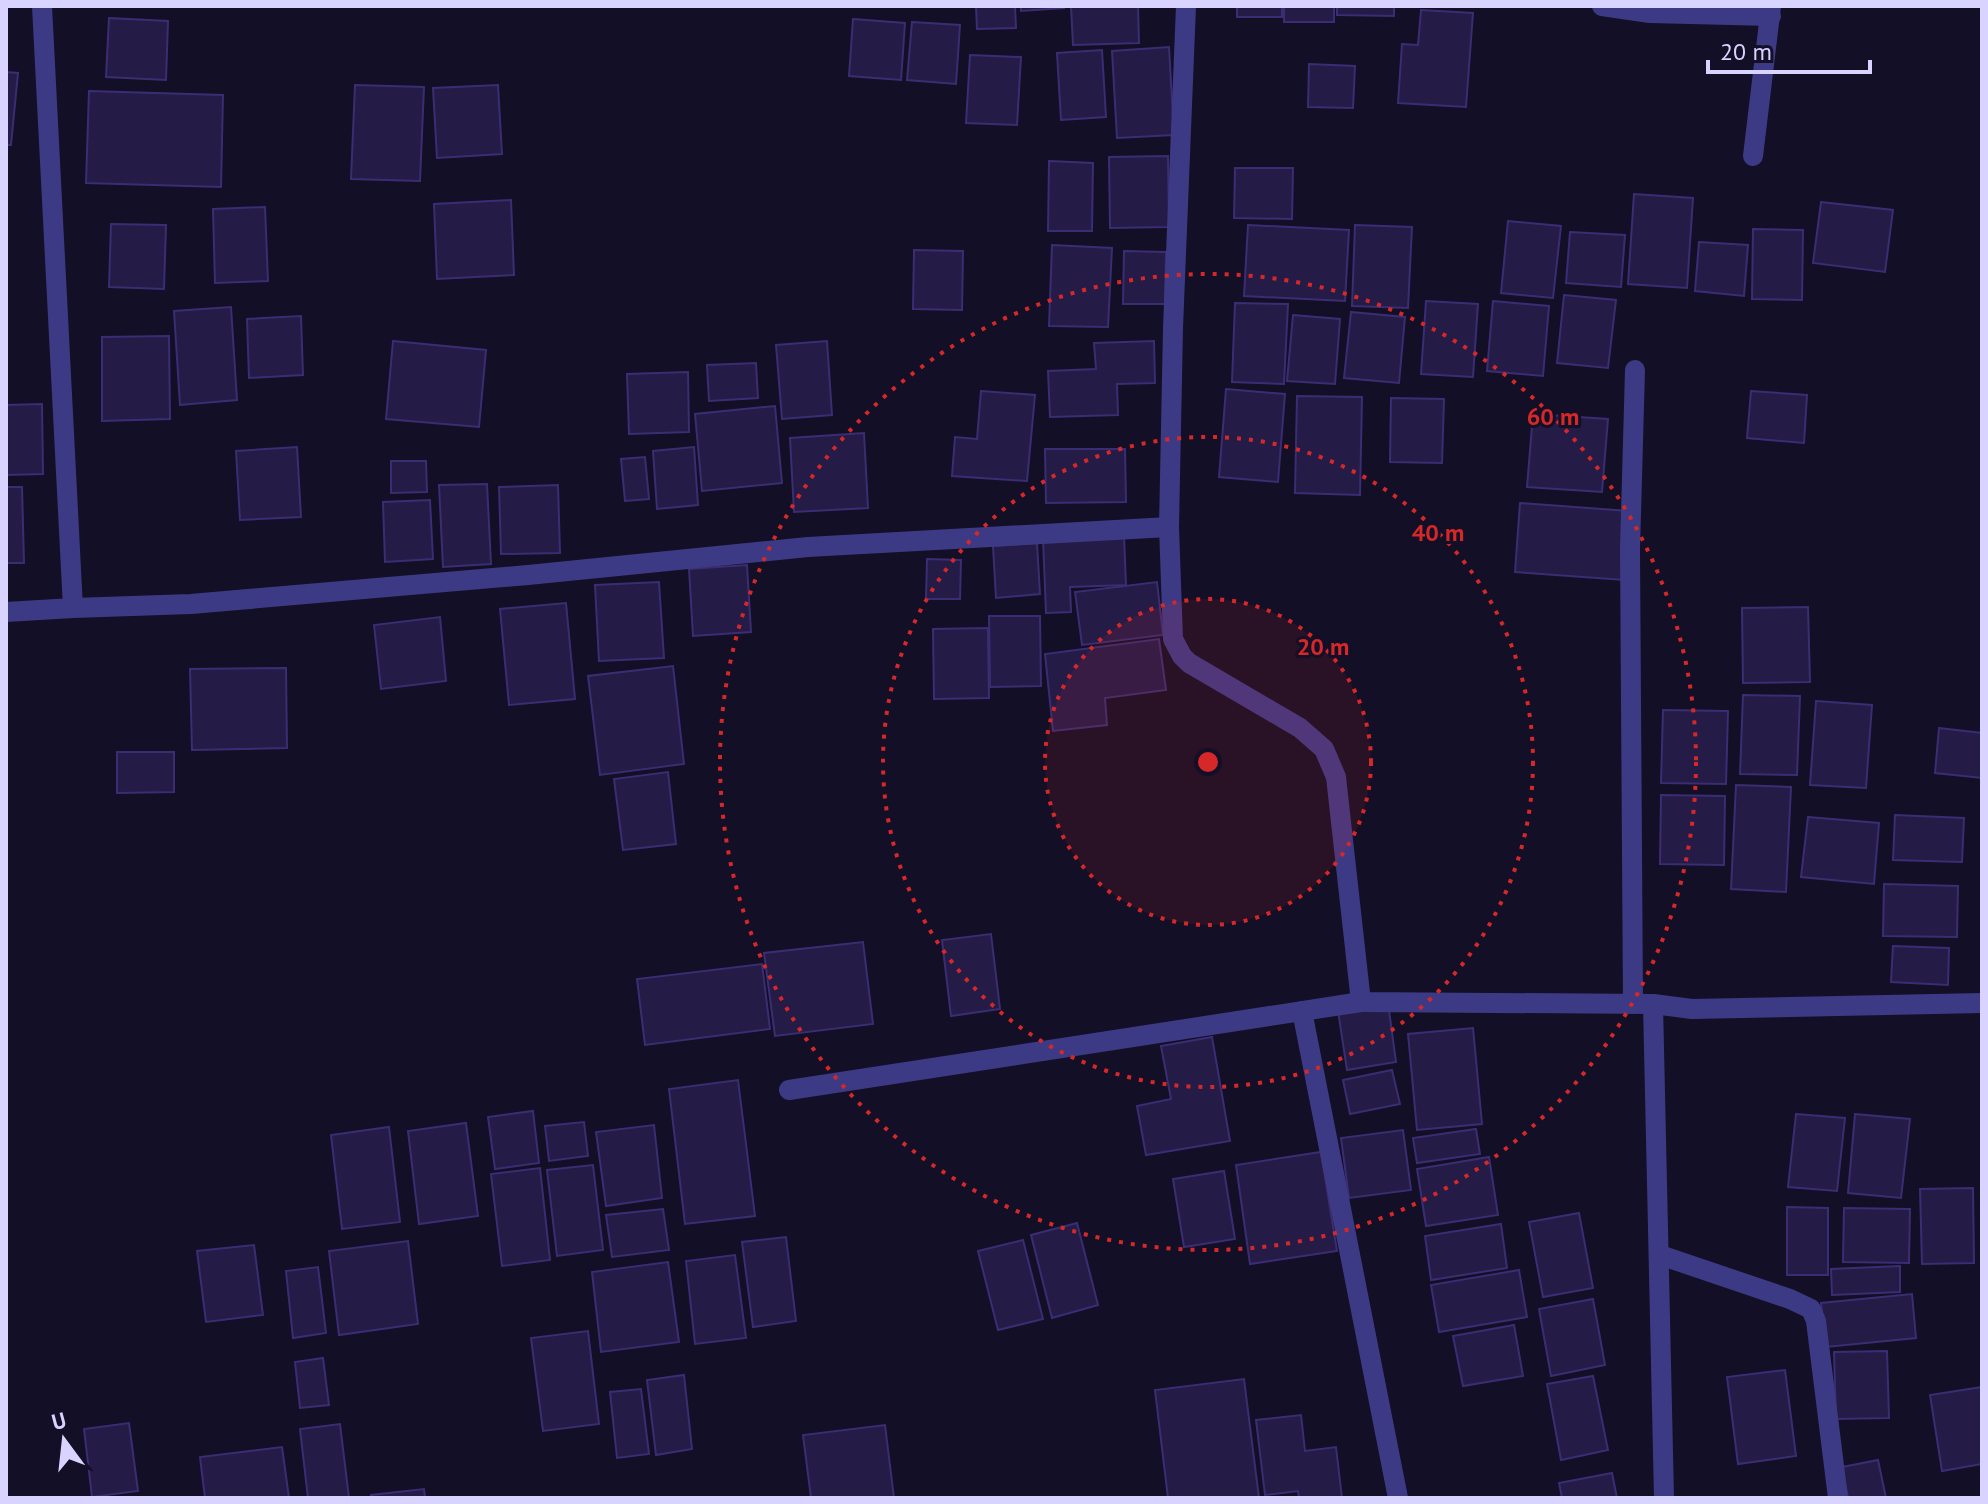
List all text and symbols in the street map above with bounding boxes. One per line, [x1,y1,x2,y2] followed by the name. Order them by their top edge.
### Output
[1708,24,1870,74] scale bar
[1720,36,1772,67] text: 20 m
[1527,401,1579,432] text: 60 m
[1412,517,1464,548] text: 40 m
[1297,631,1349,662] text: 20 m
[1194,748,1222,776] centre of rings
[24,1400,104,1480] north arrow
[49,1405,69,1436] text: U

